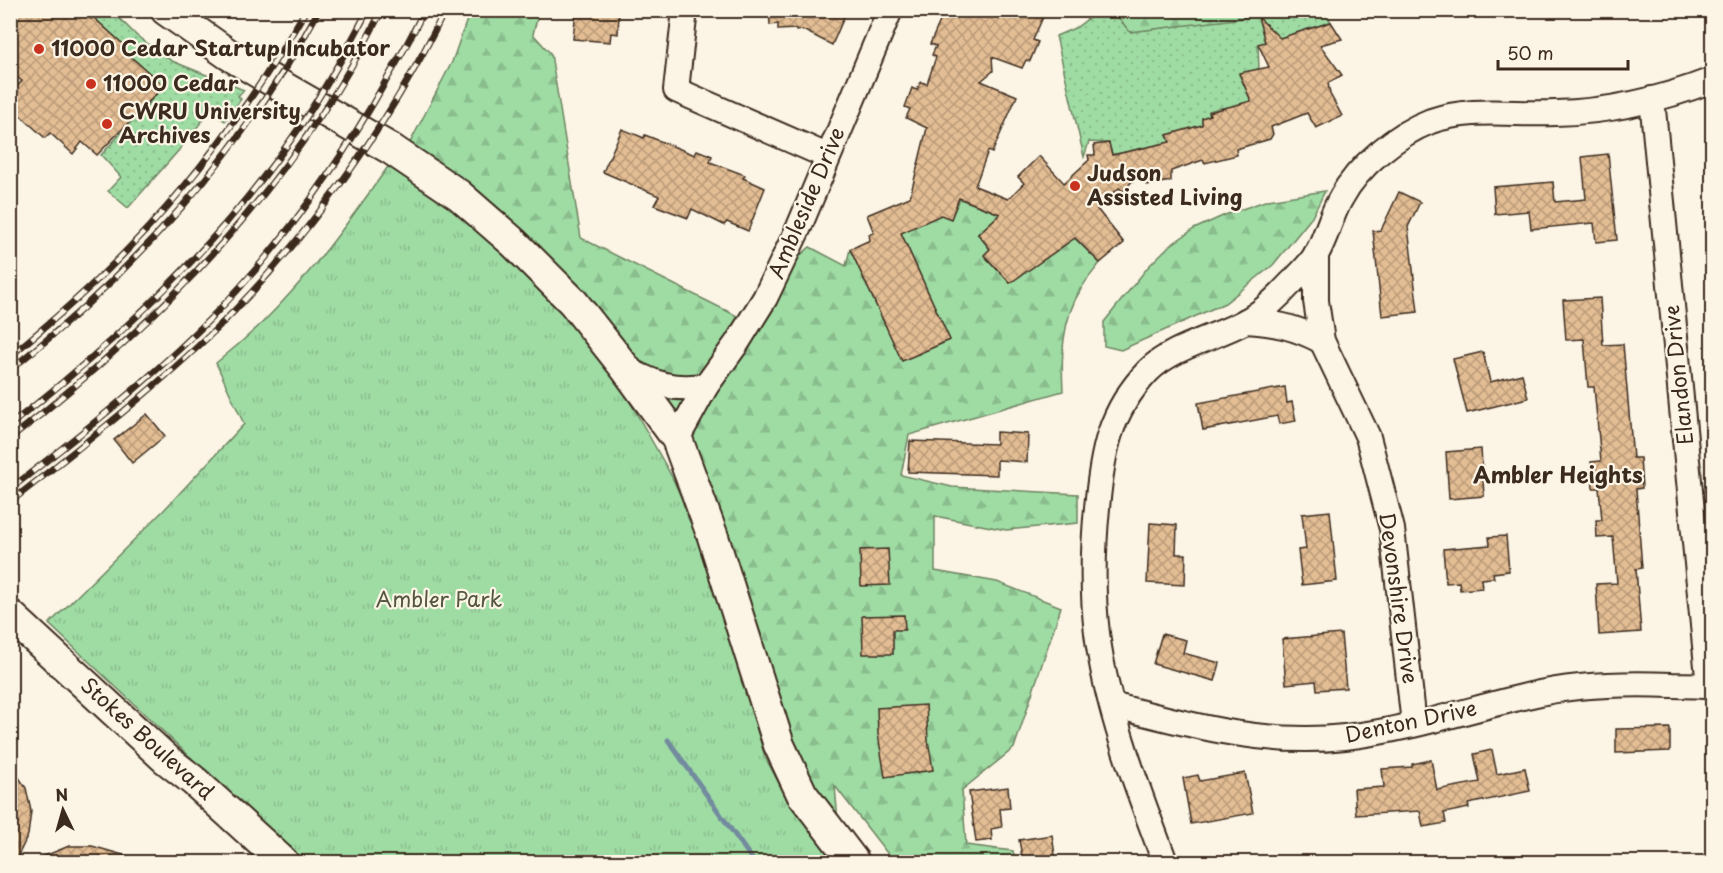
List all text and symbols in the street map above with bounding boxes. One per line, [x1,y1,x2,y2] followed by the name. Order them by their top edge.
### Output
[51,31,390,63] place label: 11000 Cedar Startup Incubator
[1498,33,1628,71] scale bar
[1507,39,1554,66] text: 50 m
[32,42,46,56] marker: 11000 Cedar Startup Incubator
[103,66,239,98] place label: 11000 Cedar
[84,77,98,91] marker: 11000 Cedar
[119,94,301,150] place label: CWRU University Archives
[100,117,114,131] marker: CWRU University Archives
[759,121,852,283] street label: Ambleside Drive
[1086,156,1242,212] place label: Judson Assisted Living
[1068,179,1082,193] marker: Judson Assisted Living
[1654,304,1700,447] street label: Elandon Drive
[1473,457,1643,490] district label: Ambler Heights
[1372,510,1428,685] street label: Devonshire Drive
[376,582,502,614] park label: Ambler Park
[74,669,222,806] street label: Stokes Boulevard
[1342,690,1479,750] street label: Denton Drive
[33,780,93,840] north arrow
[54,782,69,807] text: N

